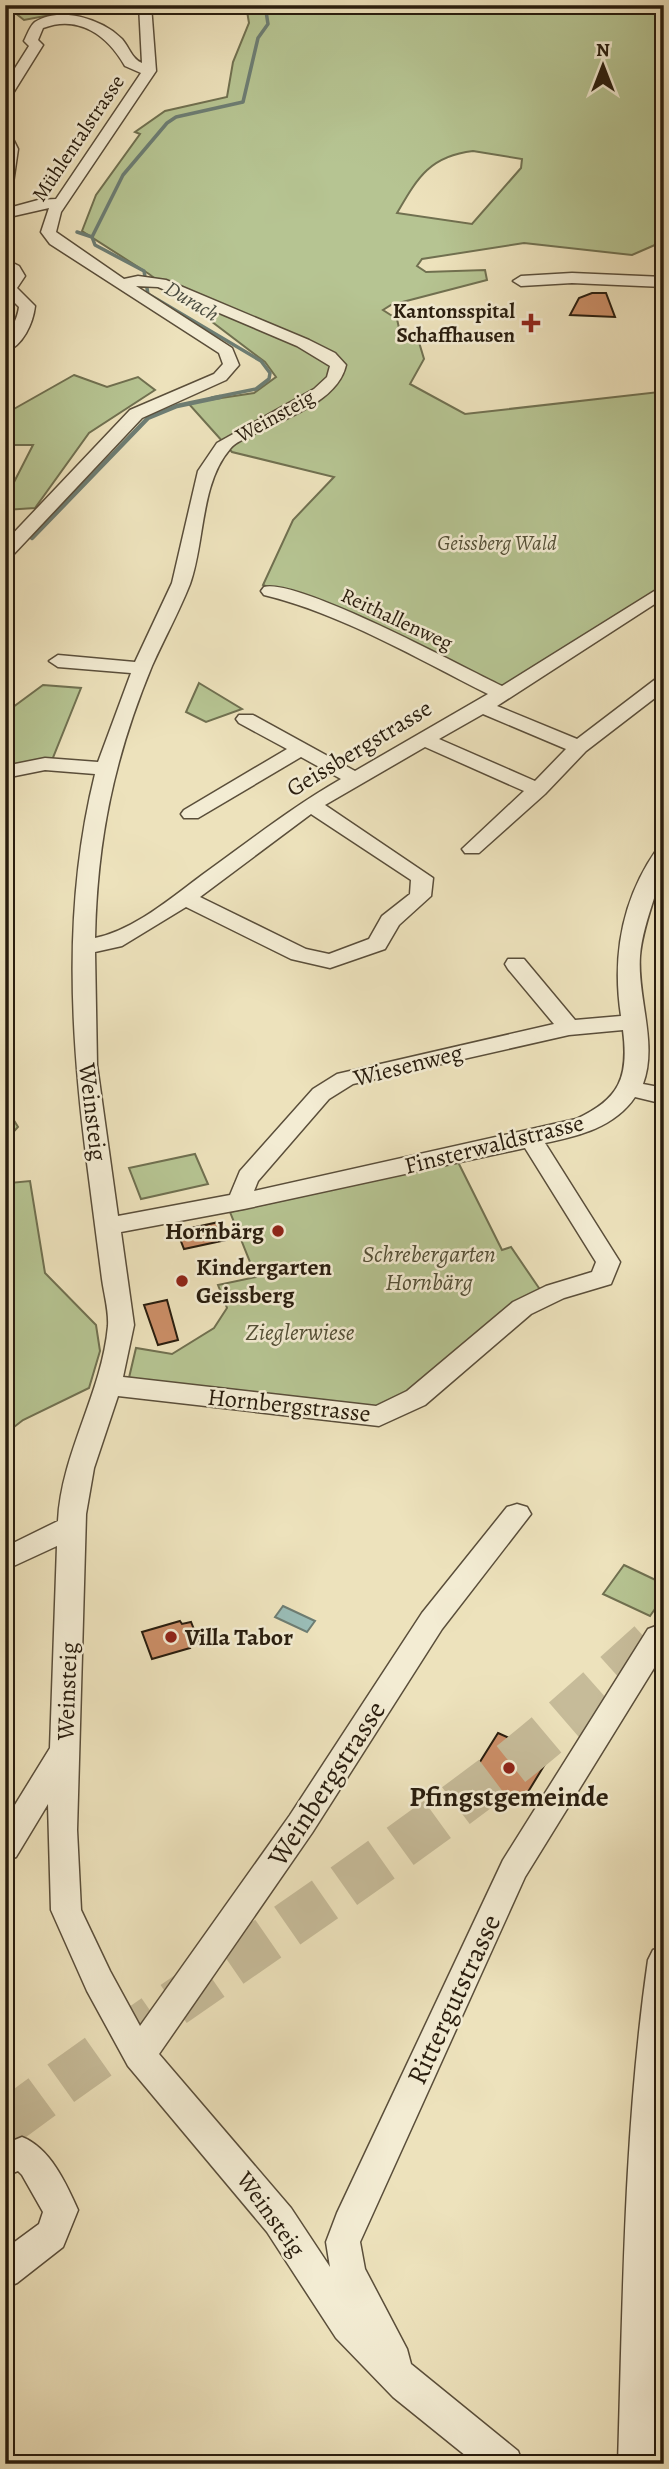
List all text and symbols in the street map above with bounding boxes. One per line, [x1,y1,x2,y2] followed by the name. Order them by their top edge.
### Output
[568,32,638,102] north arrow
[596,37,610,63] text: N
[25,69,131,207] street label: Mühlentalstrasse
[160,274,224,328] water label: Durach
[393,297,515,349] place label: Kantonsspital Schaffhausen
[521,313,541,333] marker: Kantonsspital Schaffhausen
[230,383,320,450] street label: Weinsteig
[437,529,557,557] park label: Geissberg Wald
[337,581,458,657] street label: Reithallenweg
[280,692,438,804] street label: Geissbergstrasse
[349,1036,466,1094] street label: Wiesenweg
[71,1060,115,1163] street label: Weinsteig
[401,1106,587,1182] street label: Finsterwaldstrasse
[165,1215,265,1247] place label: Hornbärg
[270,1223,286,1239] marker: Hornbärg
[362,1238,496,1298] park label: Schrebergarten Hornbärg
[196,1251,332,1311] place label: Kindergarten Geissberg
[174,1273,190,1289] marker: Kindergarten Geissberg
[246,1316,355,1348] park label: Zieglerwiese
[206,1381,372,1429] street label: Hornbergstrasse
[184,1621,293,1653] place label: Villa Tabor
[163,1629,179,1645] marker: Villa Tabor
[49,1641,85,1742] street label: Weinsteig
[259,1693,395,1875] street label: Weinbergstrasse
[501,1760,517,1776] marker: Pfingstgemeinde
[409,1778,609,1816] place label: Pfingstgemeinde
[398,1908,510,2091] street label: Rittergutstrasse
[229,2164,313,2263] street label: Weinsteig

